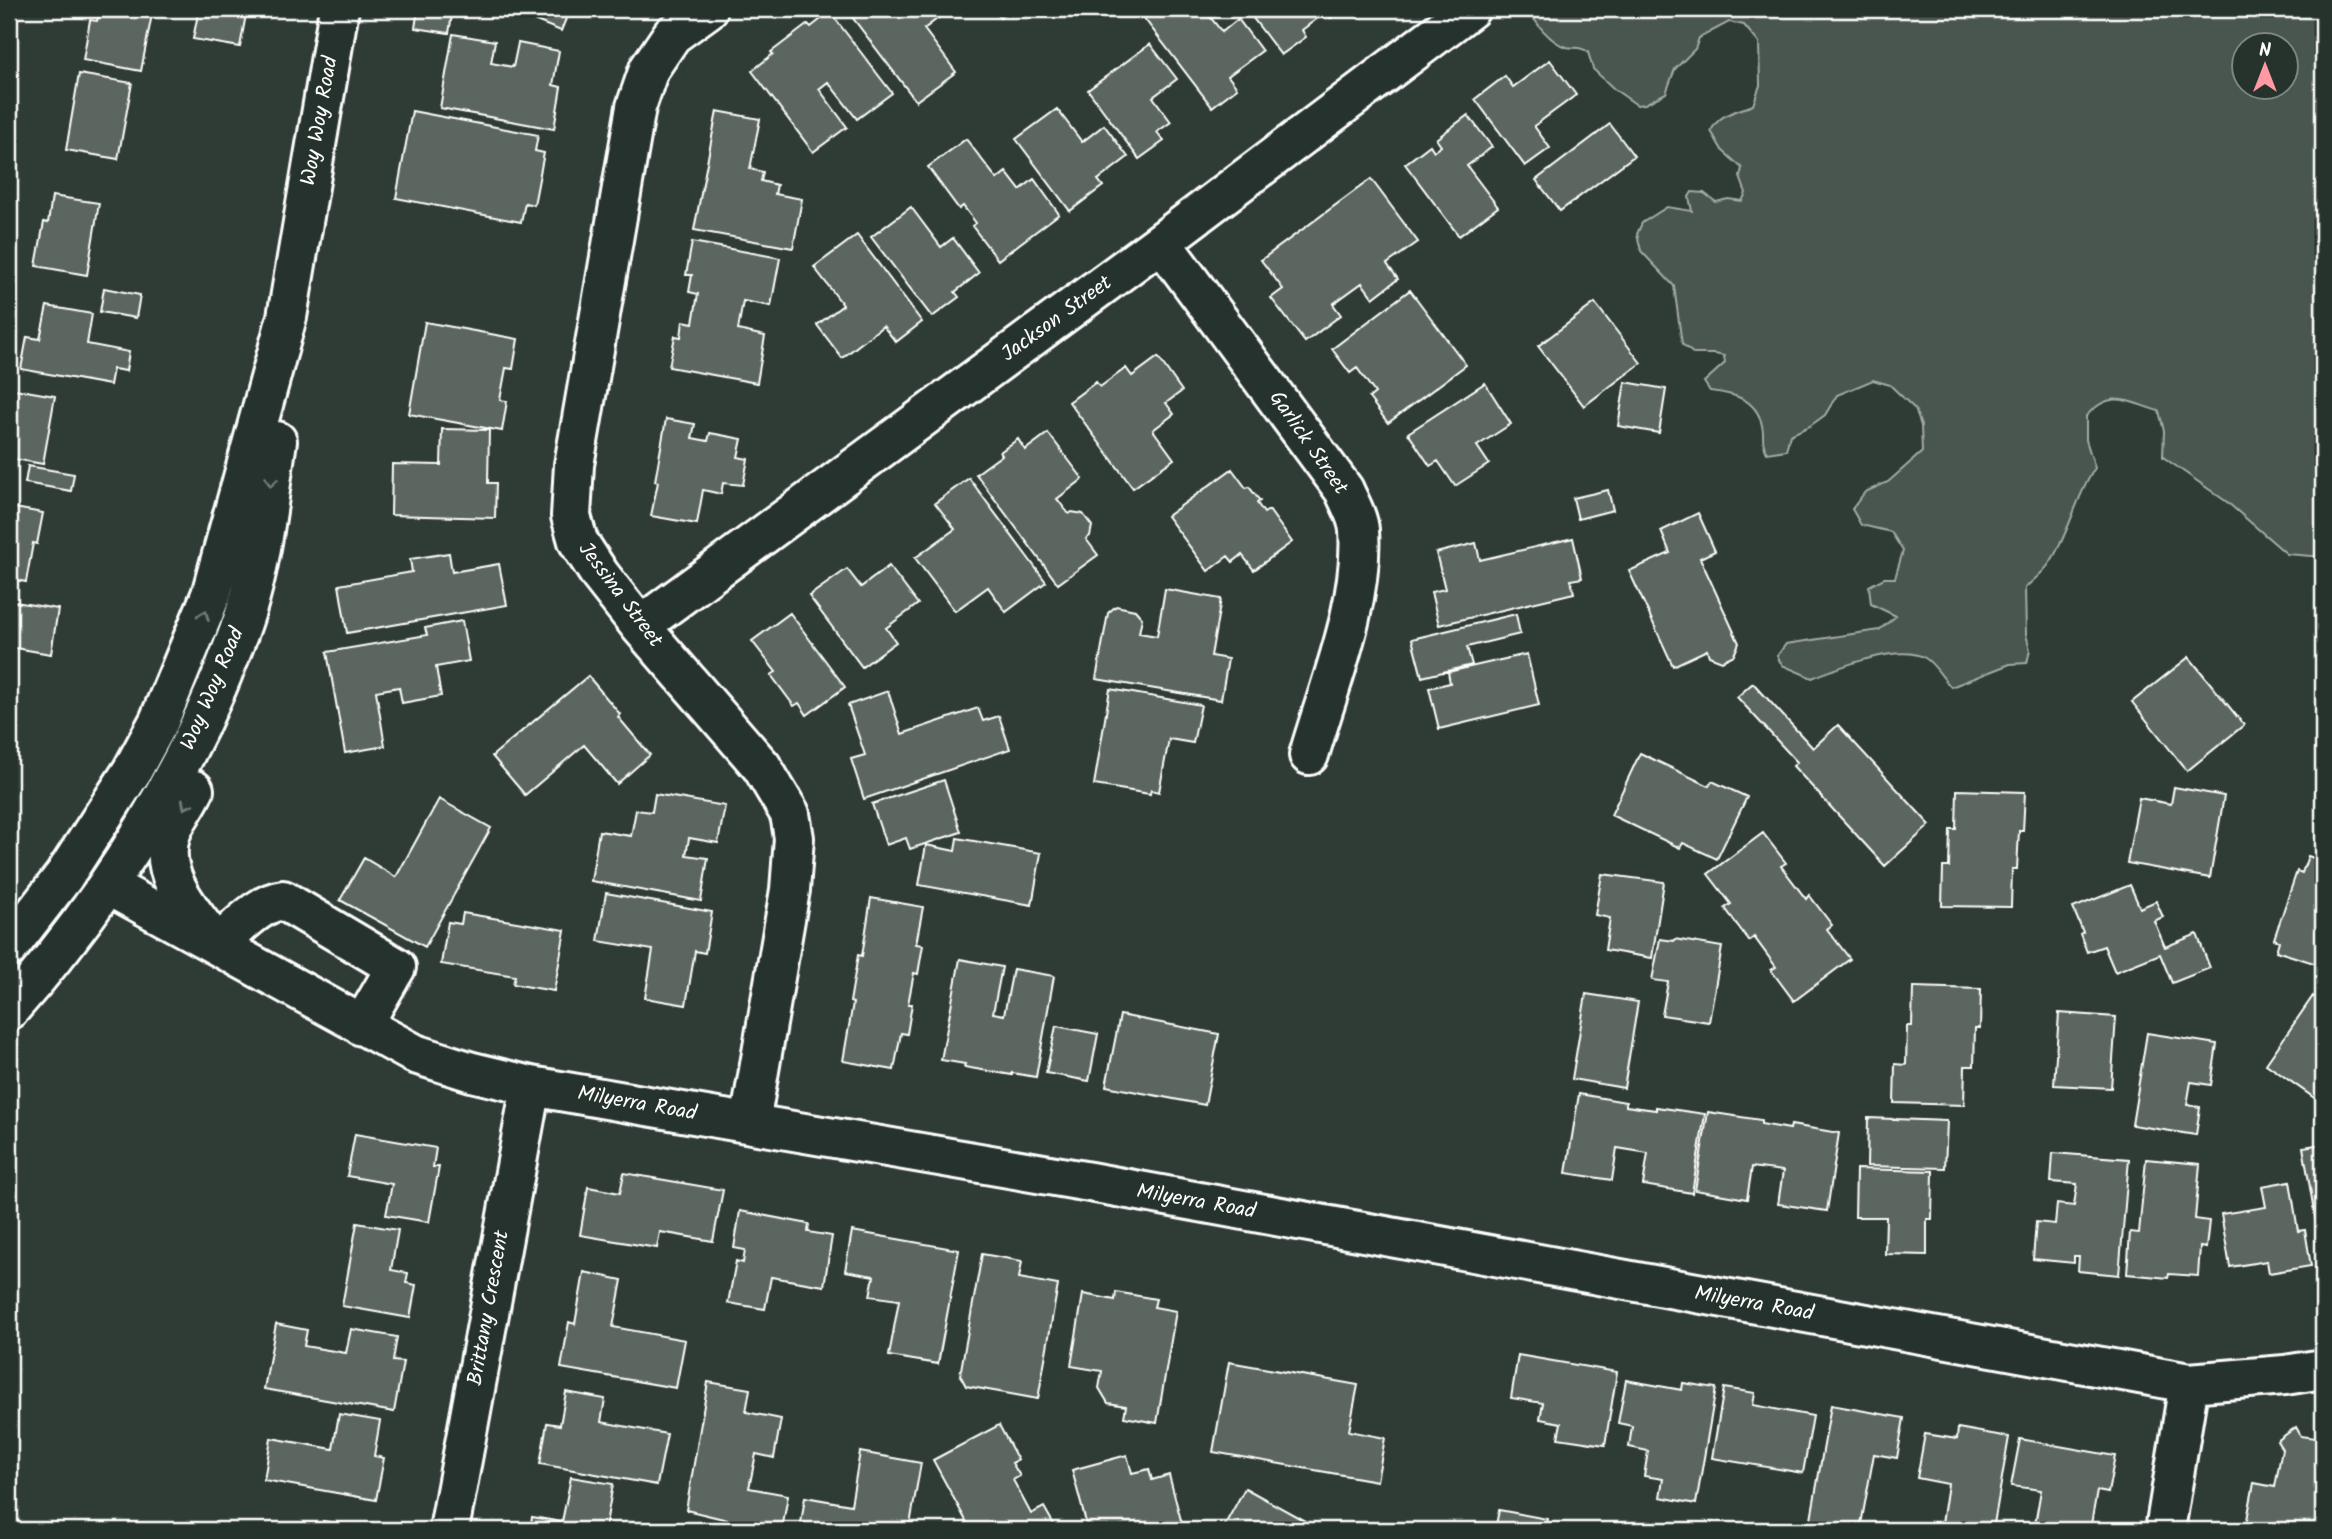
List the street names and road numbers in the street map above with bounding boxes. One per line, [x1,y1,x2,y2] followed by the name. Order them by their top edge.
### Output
[292,53,348,188] street label: Woy Woy Road
[995,267,1120,371] street label: Jackson Street
[1260,384,1357,503] street label: Garlick Street
[569,535,671,655] street label: Jessina Street
[172,622,254,756] street label: Woy Woy Road
[575,1077,700,1131] street label: Milyerra Road
[1134,1175,1259,1229] street label: Milyerra Road
[459,1227,519,1388] street label: Brittany Crescent
[1692,1277,1817,1331] street label: Milyerra Road

